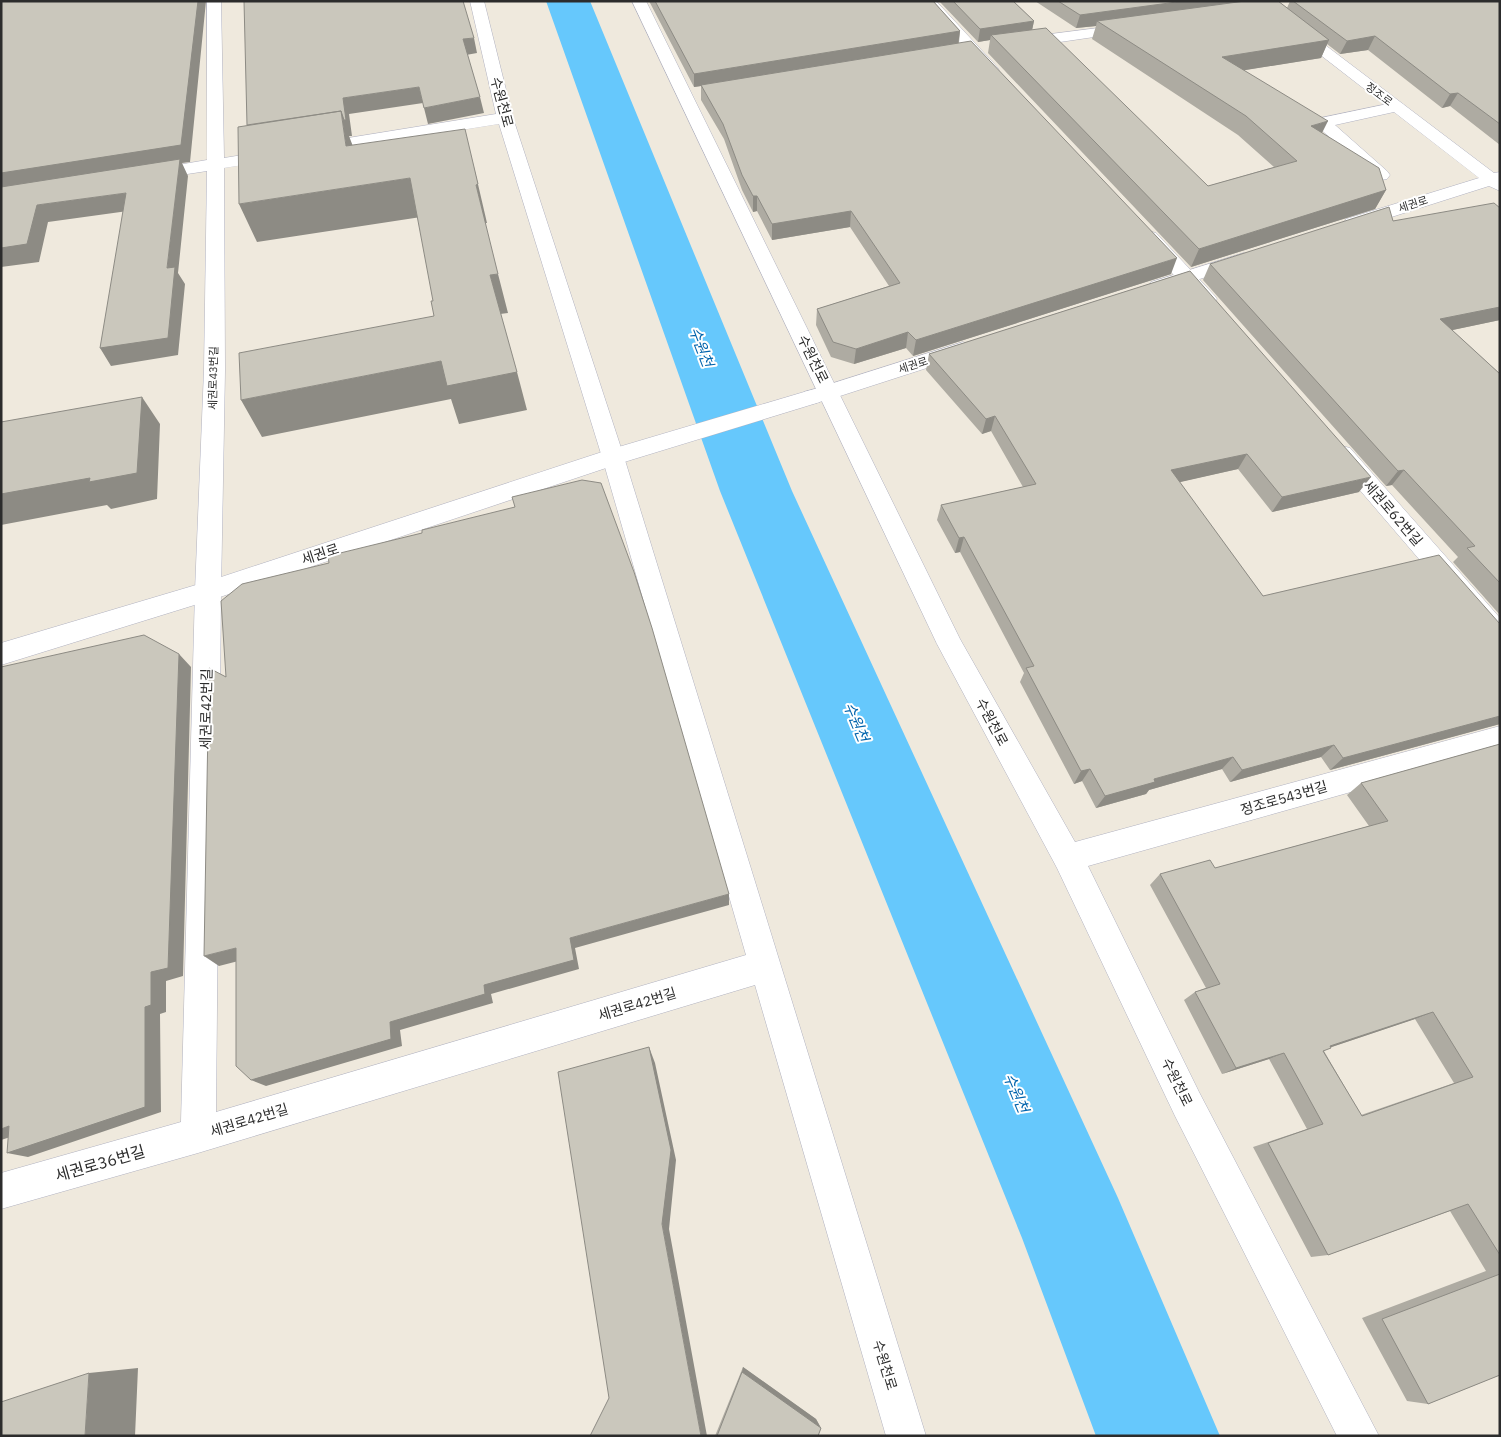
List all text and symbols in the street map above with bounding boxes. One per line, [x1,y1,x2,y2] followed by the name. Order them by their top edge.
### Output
[487,75,517,129] street label: 수원천로
[1363,79,1395,109] street label: 정조로
[1396,193,1430,215] street label: 세권로
[685,324,719,372] water label: 수원천
[794,332,832,386] street label: 수원천로
[205,346,221,410] street label: 세권로43번길
[896,354,930,376] street label: 세권로
[1360,476,1426,550] street label: 세권로62번길
[299,539,341,569] street label: 세권로
[196,668,216,750] street label: 세권로42번길
[972,695,1012,749] street label: 수원천로
[840,699,874,747] water label: 수원천
[1238,777,1330,819] street label: 정조로543번길
[596,984,678,1024] street label: 세권로42번길
[1158,1055,1196,1109] street label: 수원천로
[1000,1070,1034,1118] water label: 수원천
[208,1100,290,1140] street label: 세권로42번길
[53,1141,147,1185] street label: 세권로36번길
[869,1338,901,1392] street label: 수원천로

